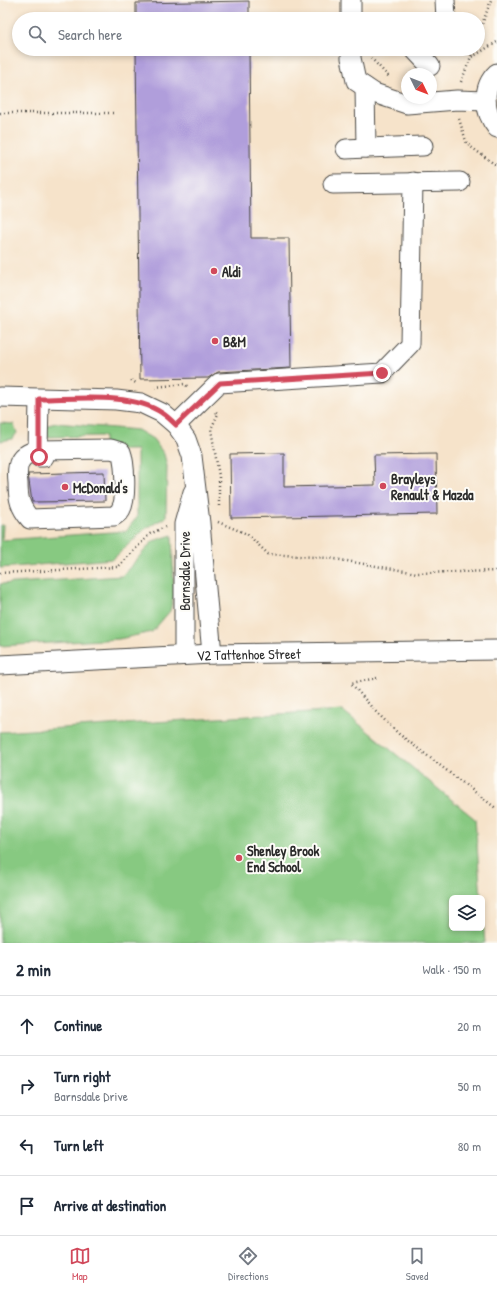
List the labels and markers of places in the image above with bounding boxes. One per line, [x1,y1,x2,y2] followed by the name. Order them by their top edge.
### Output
[222,262,241,281] place label: Aldi
[209,266,219,276] marker: Aldi
[223,332,246,351] place label: B&M
[210,336,220,346] marker: B&M
[391,469,474,504] place label: Brayleys Renault & Mazda
[73,478,128,497] place label: McDonald's
[378,481,388,491] marker: Brayleys Renault & Mazda
[60,482,70,492] marker: McDonald's
[247,841,319,876] place label: Shenley Brook End School
[234,853,244,863] marker: Shenley Brook End School

